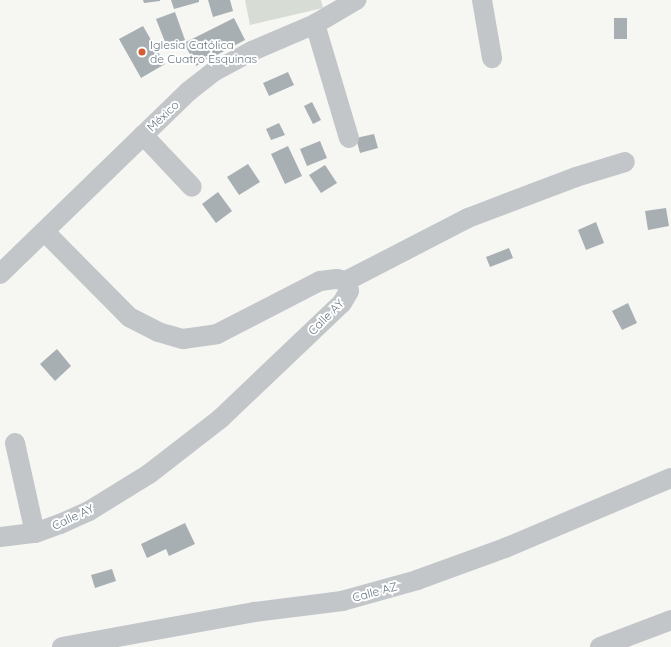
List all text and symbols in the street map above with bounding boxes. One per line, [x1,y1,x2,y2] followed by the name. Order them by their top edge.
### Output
[150,38,257,66] place label: Iglesia Católica de Cuatro Esquinas
[137,47,147,57] marker: Iglesia Católica de Cuatro Esquinas
[144,97,182,135] street label: México
[305,296,347,338] street label: Calle AY
[50,501,96,533] street label: Calle AY
[351,579,399,605] street label: Calle AZ

